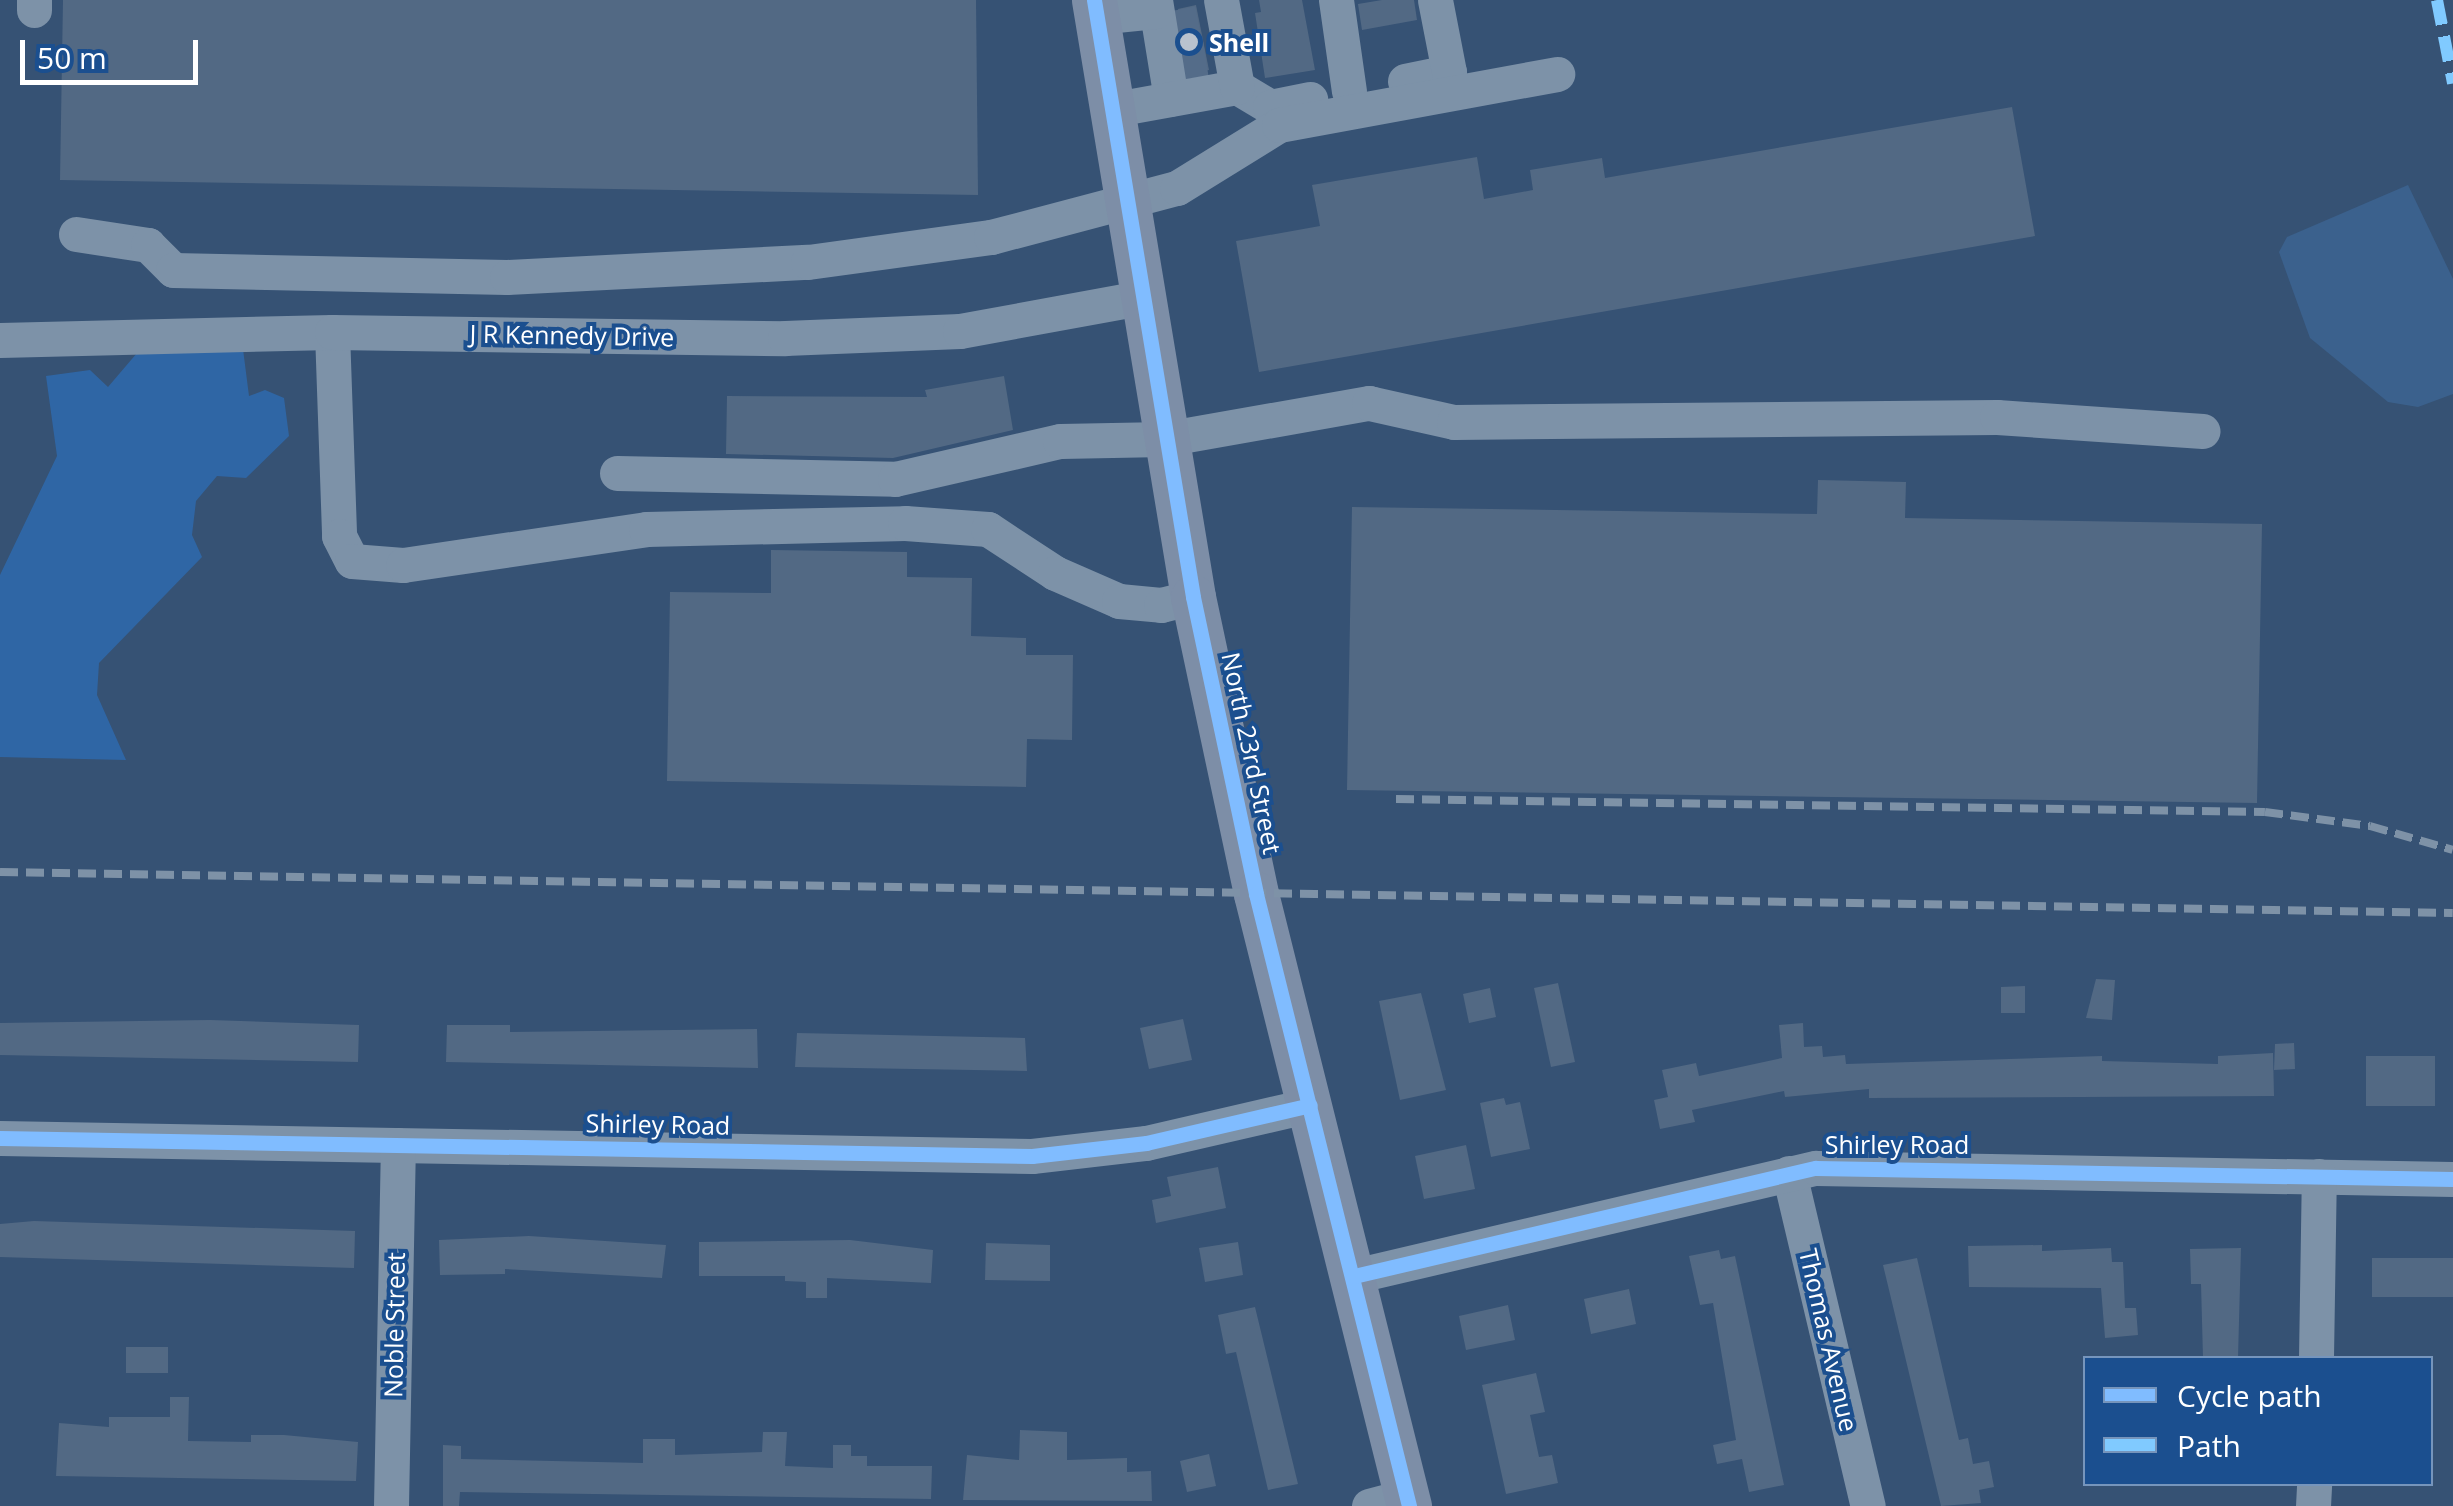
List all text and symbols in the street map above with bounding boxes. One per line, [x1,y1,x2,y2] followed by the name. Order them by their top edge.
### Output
[25,20,202,82] scale bar
[1209,27,1269,57] place label: Shell
[1178,31,1200,53] marker: Shell
[37,37,107,78] text: 50 m
[469,318,675,352] street label: J R Kennedy Drive
[1216,650,1288,856] street label: North 23rd Street
[585,1108,731,1140] street label: Shirley Road
[1825,1129,1969,1159] street label: Shirley Road
[1793,1246,1865,1434] street label: Thomas Avenue
[378,1252,410,1398] street label: Noble Street
[2083,1356,2433,1486] legend
[2177,1375,2322,1416] text: Cycle path
[2177,1425,2241,1466] text: Path

